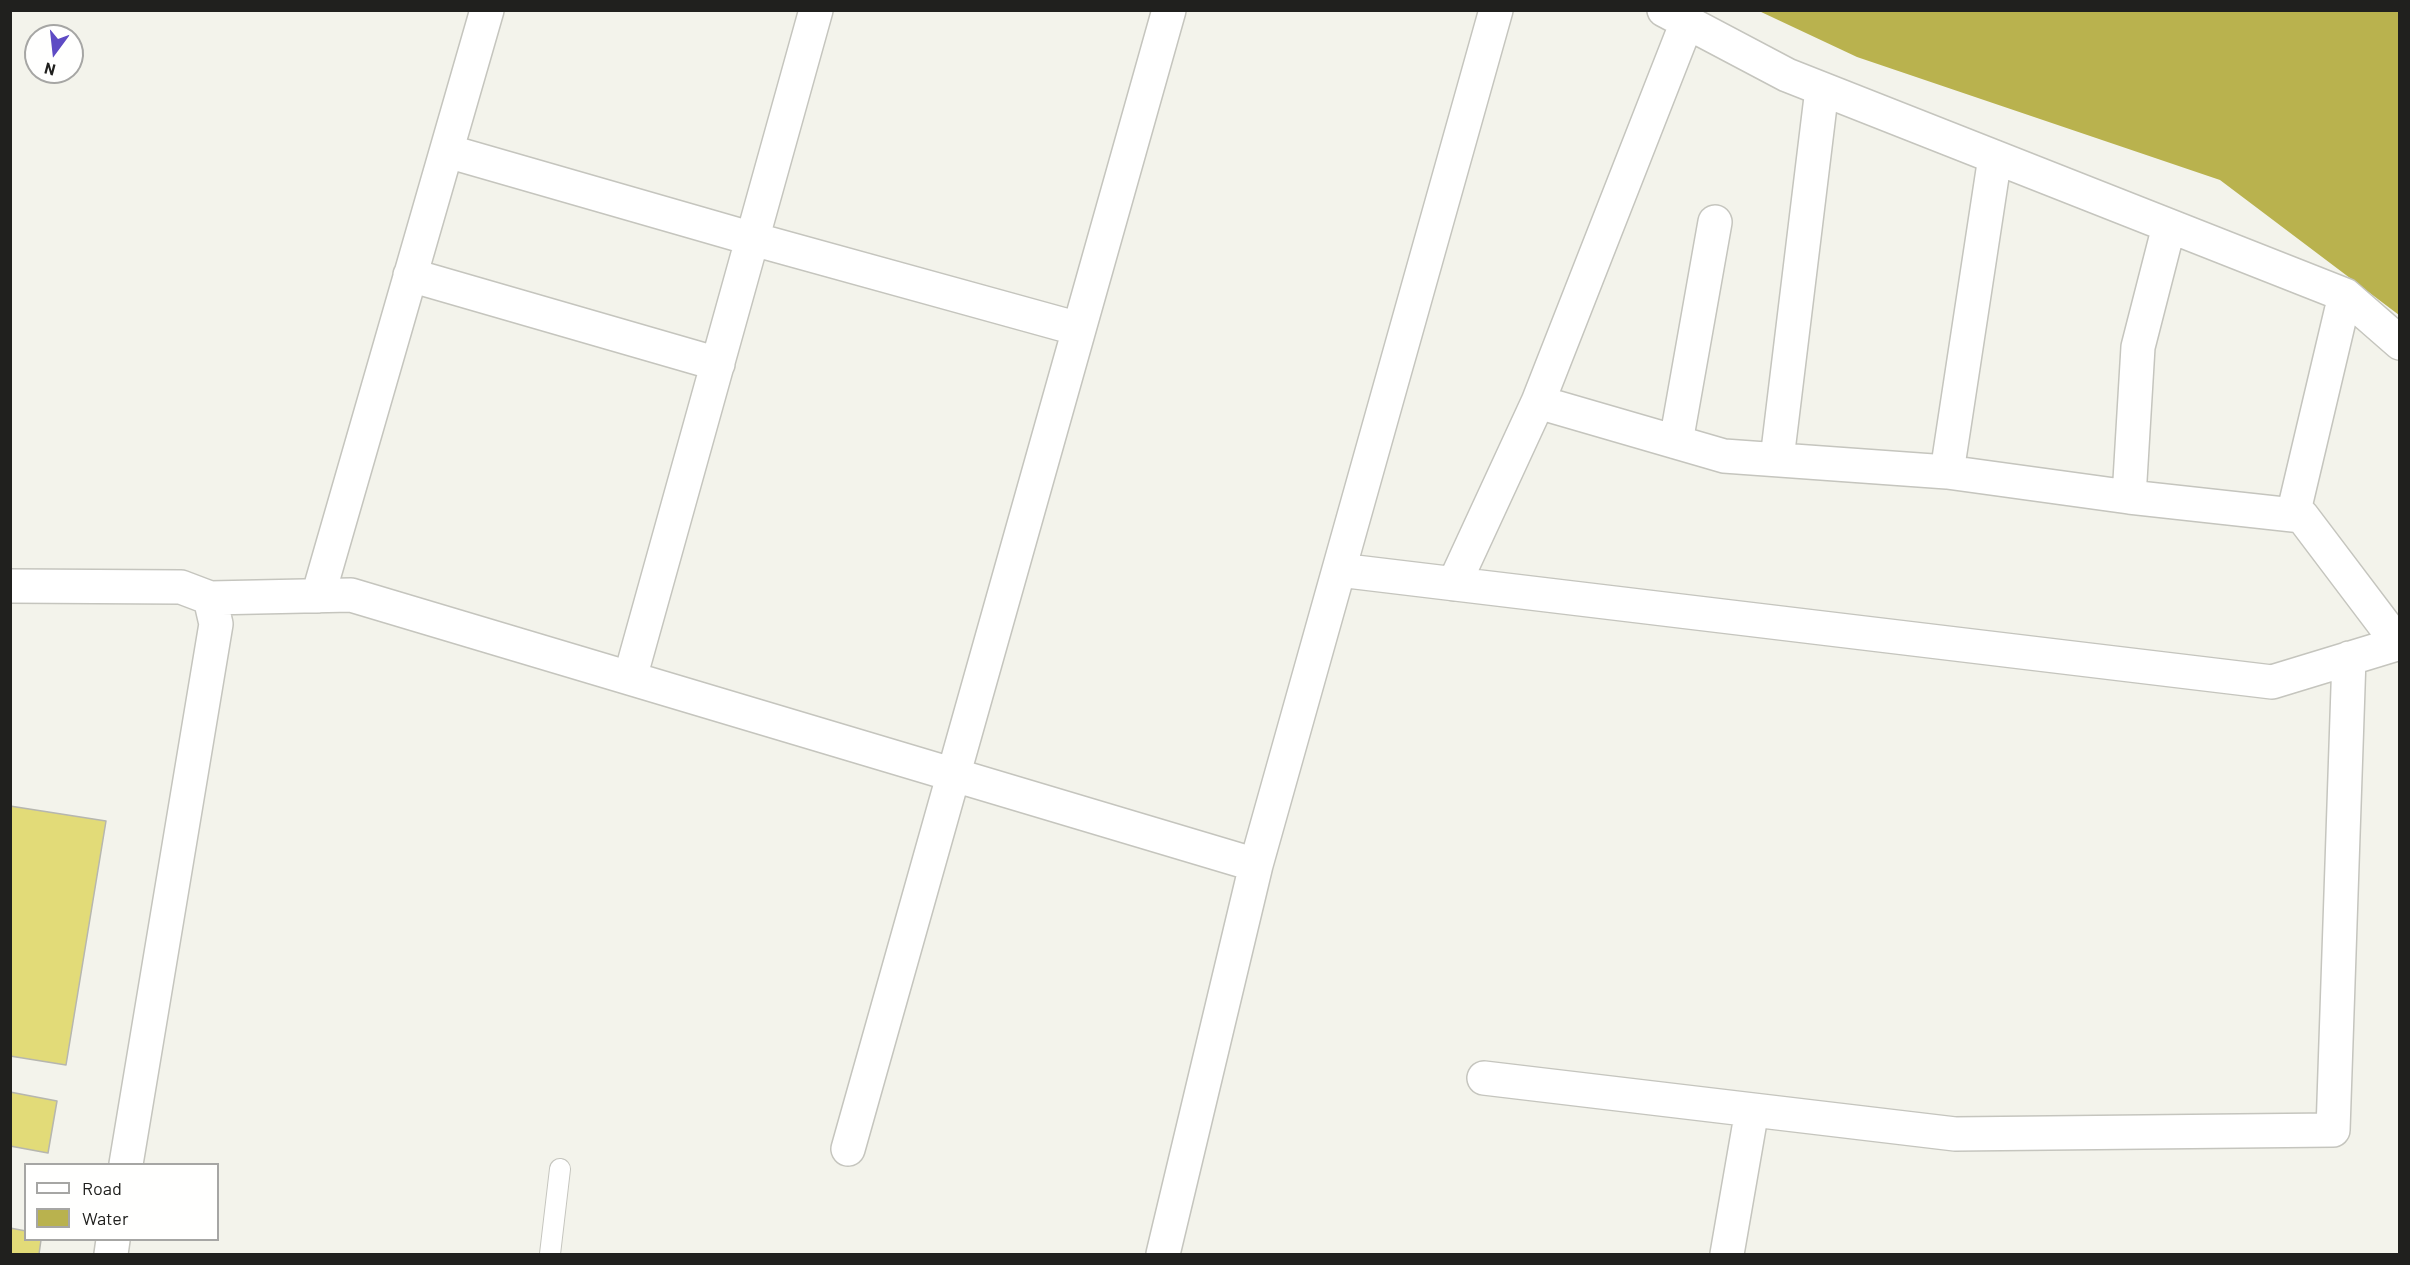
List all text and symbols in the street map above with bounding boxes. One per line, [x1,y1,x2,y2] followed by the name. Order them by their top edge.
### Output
[24,24,84,84] north arrow
[42,59,57,80] text: N
[24,1163,219,1241] legend
[82,1177,122,1199] text: Road
[82,1207,129,1229] text: Water

